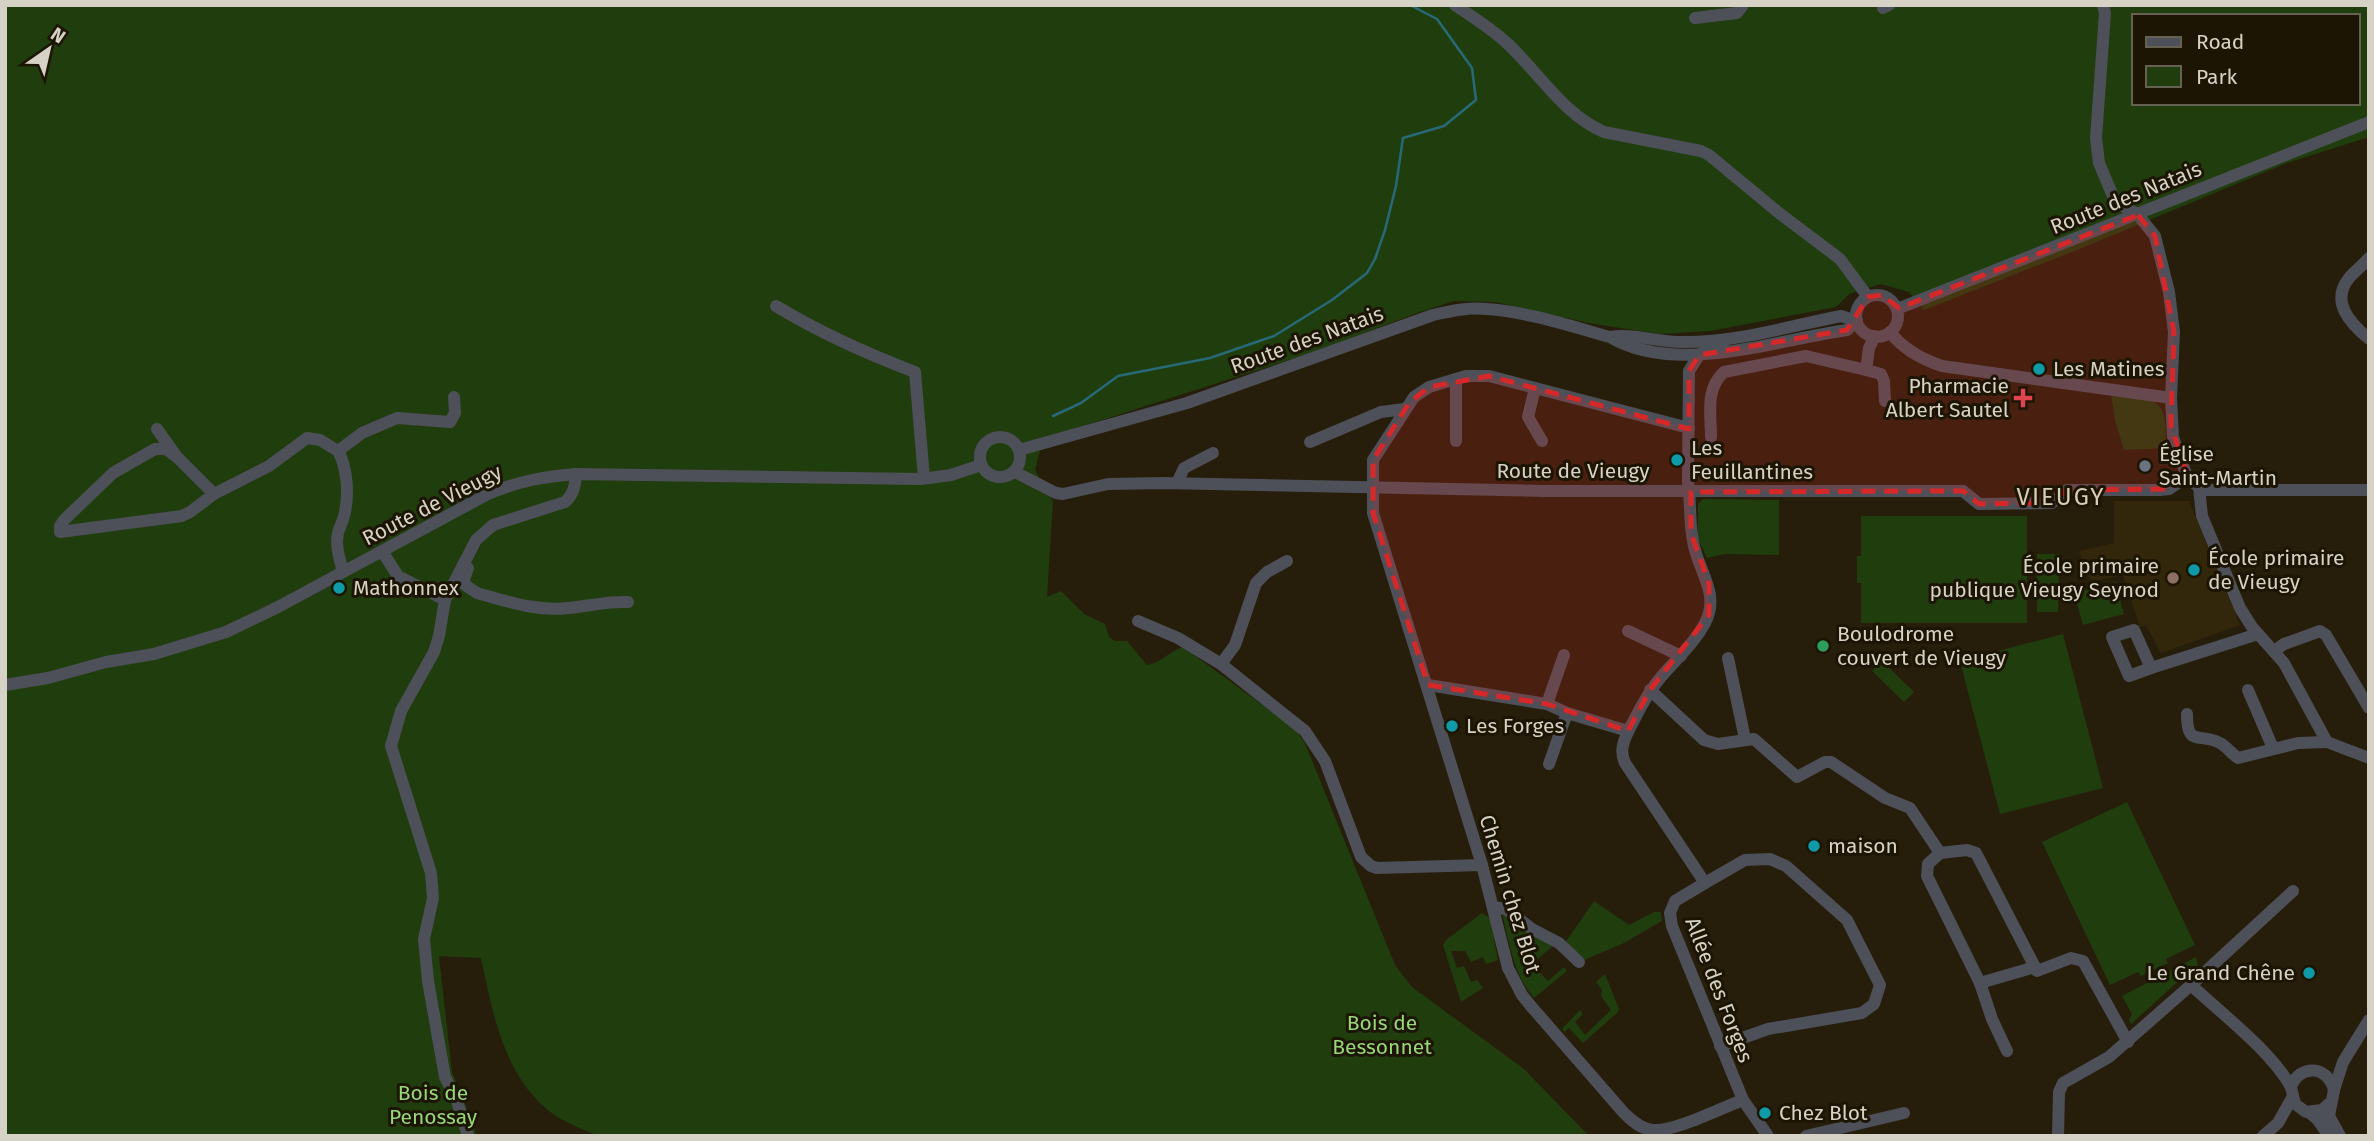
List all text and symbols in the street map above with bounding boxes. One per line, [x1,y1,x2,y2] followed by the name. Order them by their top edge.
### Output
[14,14,84,84] north arrow
[2132,14,2360,105] legend
[47,22,70,48] text: N
[2196,29,2244,55] text: Road
[2196,64,2238,90] text: Park
[2047,156,2206,240] street label: Route des Natais
[1227,300,1387,380] street label: Route des Natais
[2053,356,2165,382] place label: Les Matines
[2031,361,2047,377] marker: Les Matines
[1886,373,2009,423] place label: Pharmacie Albert Sautel
[2015,390,2031,406] marker: Pharmacie Albert Sautel
[1691,435,1813,485] place label: Les Feuillantines
[2159,441,2277,491] place label: Église Saint-Martin
[1669,452,1685,468] marker: Les Feuillantines
[358,458,507,551] street label: Route de Vieugy
[1496,458,1650,484] street label: Route de Vieugy
[2137,458,2153,474] marker: Église Saint-Martin
[2017,483,2105,511] district label: VIEUGY
[2208,545,2345,595] place label: École primaire de Vieugy
[1930,553,2159,603] place label: École primaire publique Vieugy Seynod
[2186,562,2202,578] marker: École primaire de Vieugy
[2165,570,2181,586] marker: École primaire publique Vieugy Seynod
[353,575,460,601] place label: Mathonnex
[331,580,347,596] marker: Mathonnex
[1837,621,2007,671] place label: Boulodrome couvert de Vieugy
[1815,638,1831,654] marker: Boulodrome couvert de Vieugy
[1466,713,1564,739] place label: Les Forges
[1444,718,1460,734] marker: Les Forges
[1474,812,1547,977] street label: Chemin chez Blot
[1828,833,1898,859] place label: maison
[1806,838,1822,854] marker: maison
[1679,914,1759,1067] street label: Allée des Forges
[2147,960,2295,986] place label: Le Grand Chêne
[2301,965,2317,981] marker: Le Grand Chêne
[1332,1010,1432,1060] park label: Bois de Bessonnet
[389,1080,478,1130] park label: Bois de Penossay
[1779,1100,1868,1126] place label: Chez Blot
[1757,1105,1773,1121] marker: Chez Blot

